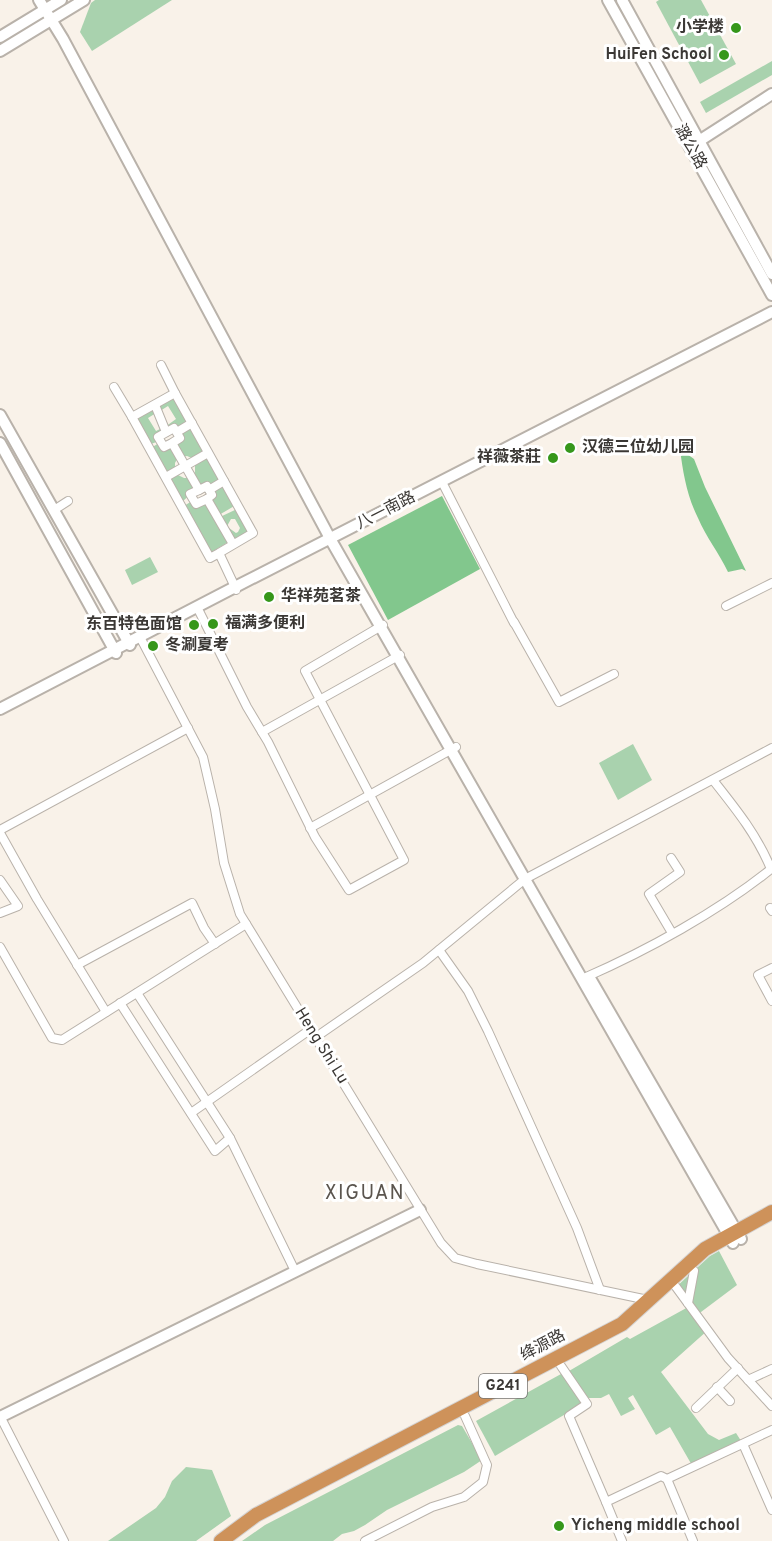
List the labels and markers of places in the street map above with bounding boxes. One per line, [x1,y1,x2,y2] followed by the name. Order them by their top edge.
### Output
[676,18,724,38] place label: 小学楼
[729,21,743,35] marker: 小学楼
[605,45,712,65] place label: HuiFen School
[717,48,731,62] marker: HuiFen School
[582,437,694,458] place label: 汉德三位幼儿园
[563,441,577,455] marker: 汉德三位幼儿园
[477,448,541,468] place label: 祥薇茶莊
[546,451,560,465] marker: 祥薇茶莊
[281,586,361,607] place label: 华祥苑茗茶
[262,590,276,604] marker: 华祥苑茗茶
[225,614,305,634] place label: 福满多便利
[86,615,182,635] place label: 东百特色面馆
[206,617,220,631] marker: 福满多便利
[187,618,201,632] marker: 东百特色面馆
[165,636,229,656] place label: 冬涮夏考
[146,639,160,653] marker: 冬涮夏考
[571,1516,740,1536] place label: Yicheng middle school
[552,1519,566,1533] marker: Yicheng middle school

